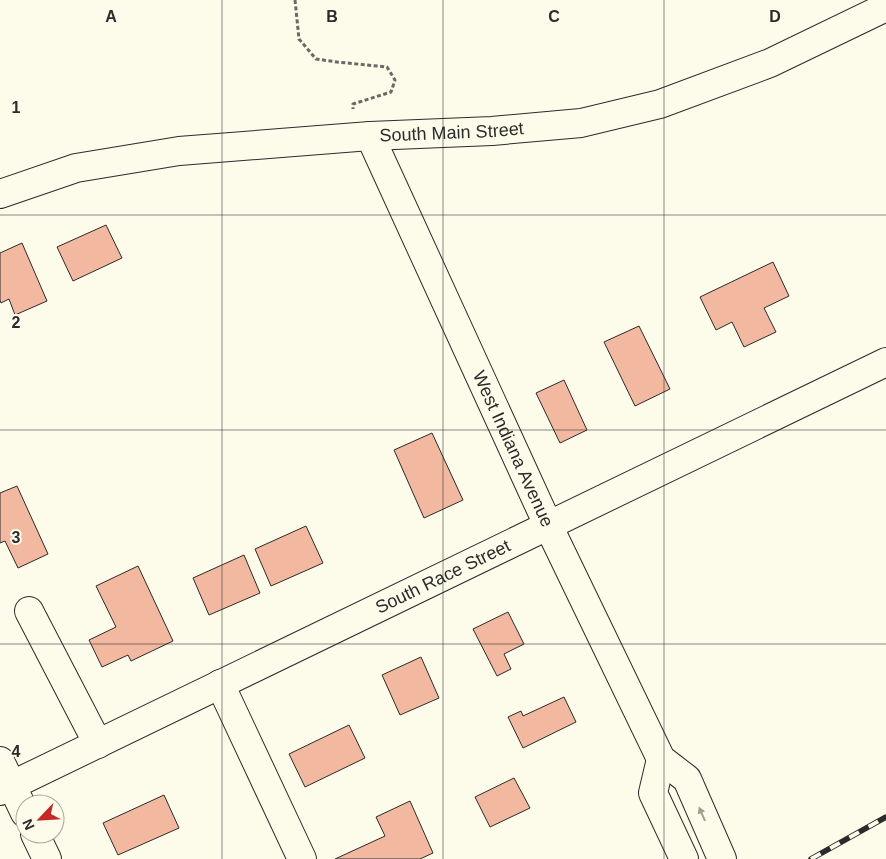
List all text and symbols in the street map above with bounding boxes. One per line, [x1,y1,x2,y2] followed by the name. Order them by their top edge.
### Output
[105,8,117,25] text: A
[326,8,338,25] text: B
[548,8,560,25] text: C
[769,8,781,25] text: D
[12,99,21,116] text: 1
[379,118,524,146] street label: South Main Street
[12,314,21,331] text: 2
[469,368,558,530] street label: West Indiana Avenue
[12,529,21,546] text: 3
[372,536,513,618] street label: South Race Street
[12,743,21,760] text: 4
[15,794,65,844] north arrow
[698,807,706,821] one-way arrow
[19,817,38,832] text: N

